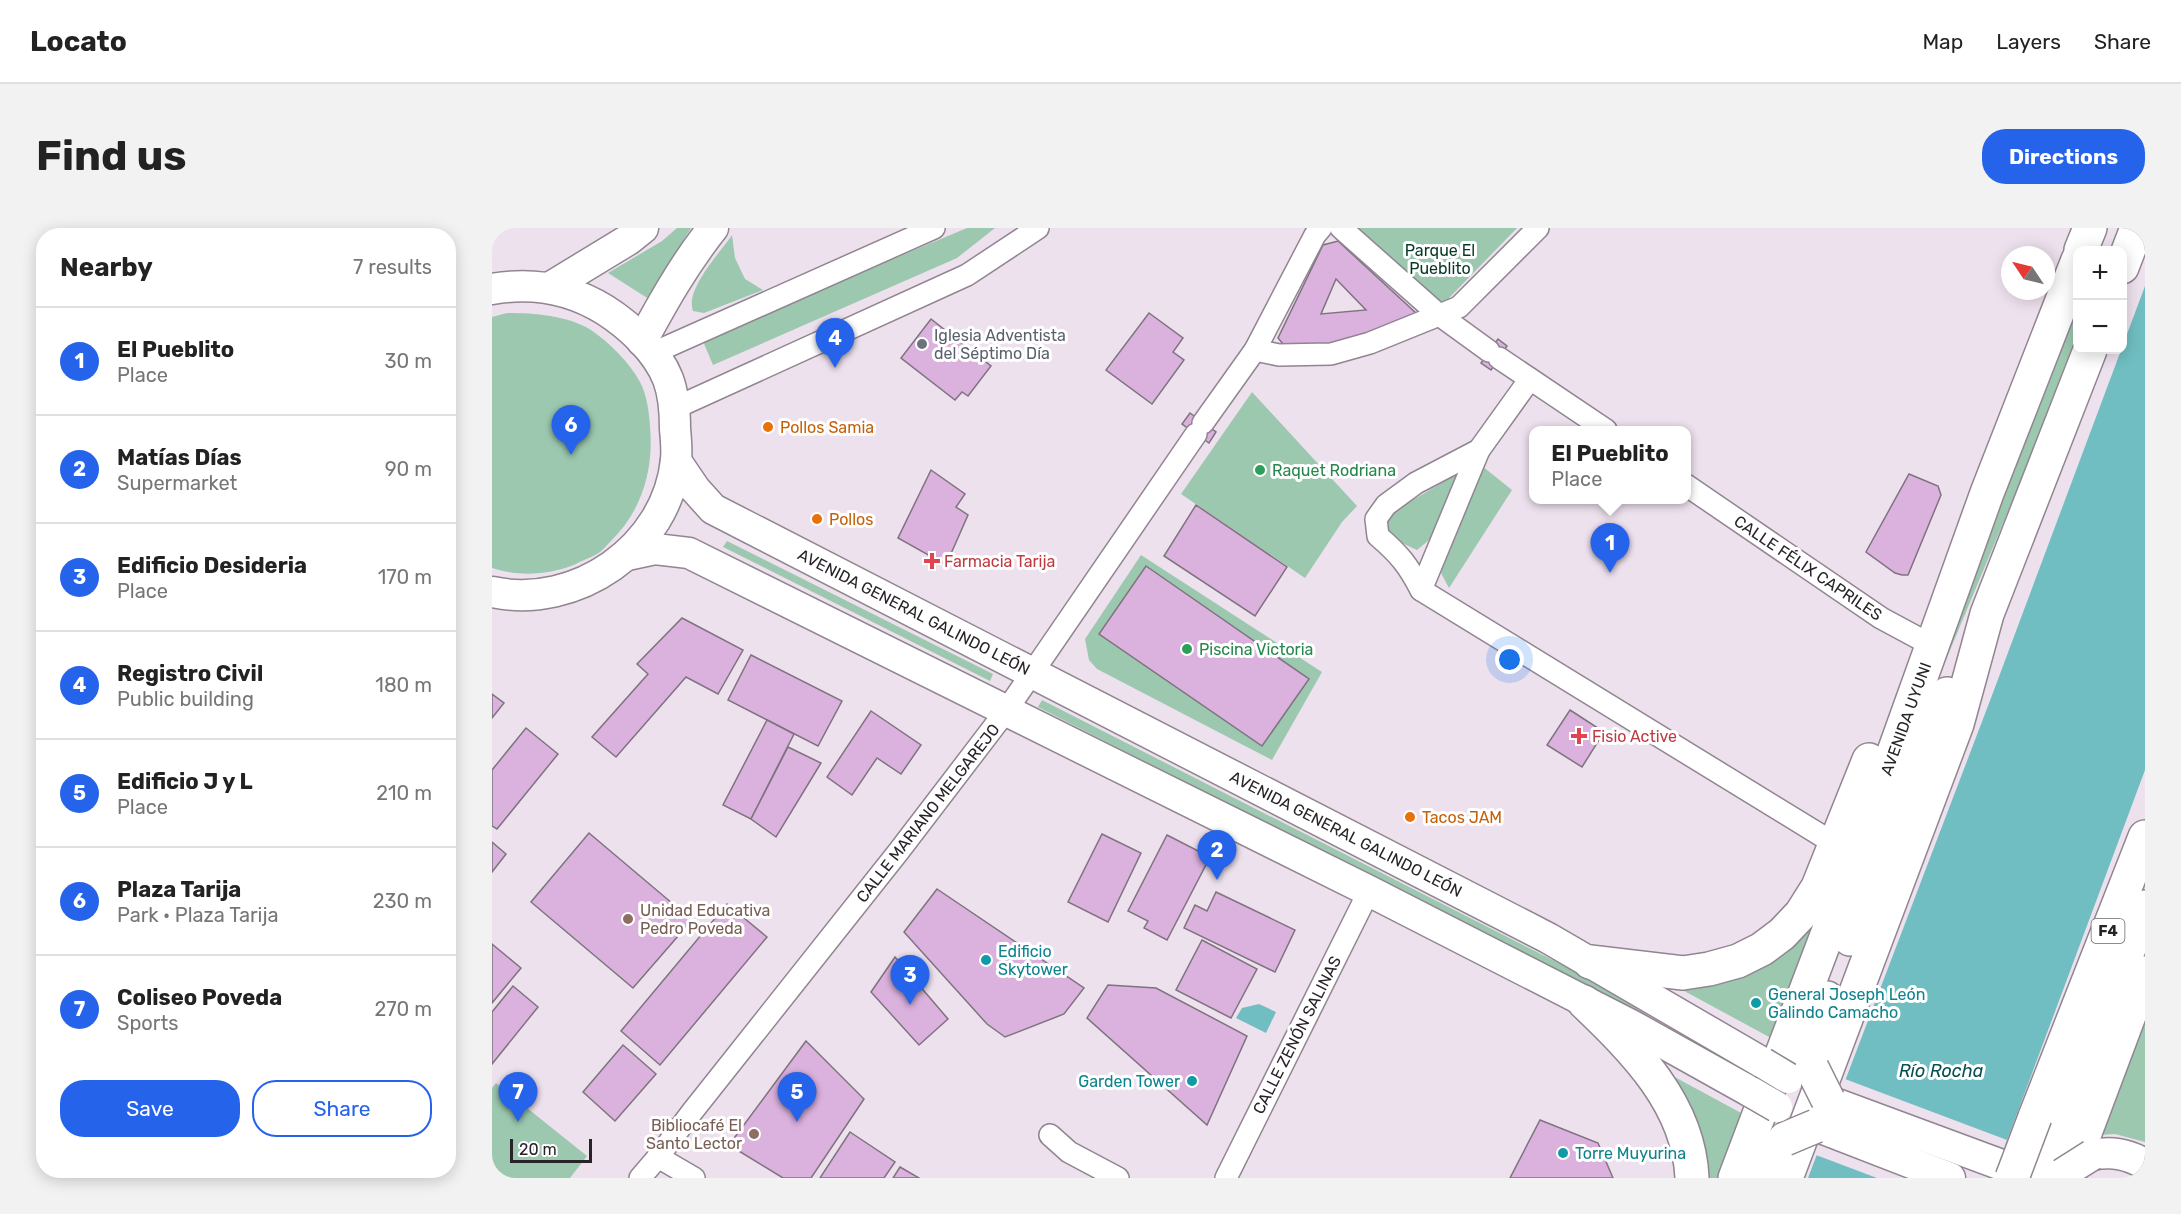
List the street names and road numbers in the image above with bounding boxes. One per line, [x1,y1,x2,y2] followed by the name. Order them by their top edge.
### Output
[1730,511,1886,625] street label: CALLE FÉLIX CAPRILES
[795,544,1034,679] street label: AVENIDA GENERAL GALINDO LEÓN
[1877,660,1935,778] street label: AVENIDA UYUNI
[852,720,1004,906] street label: CALLE MARIANO MELGAREJO
[1227,766,1466,901] street label: AVENIDA GENERAL GALINDO LEÓN
[2092,919,2124,943] road number: F4
[1248,952,1345,1117] street label: CALLE ZENÓN SALINAS

